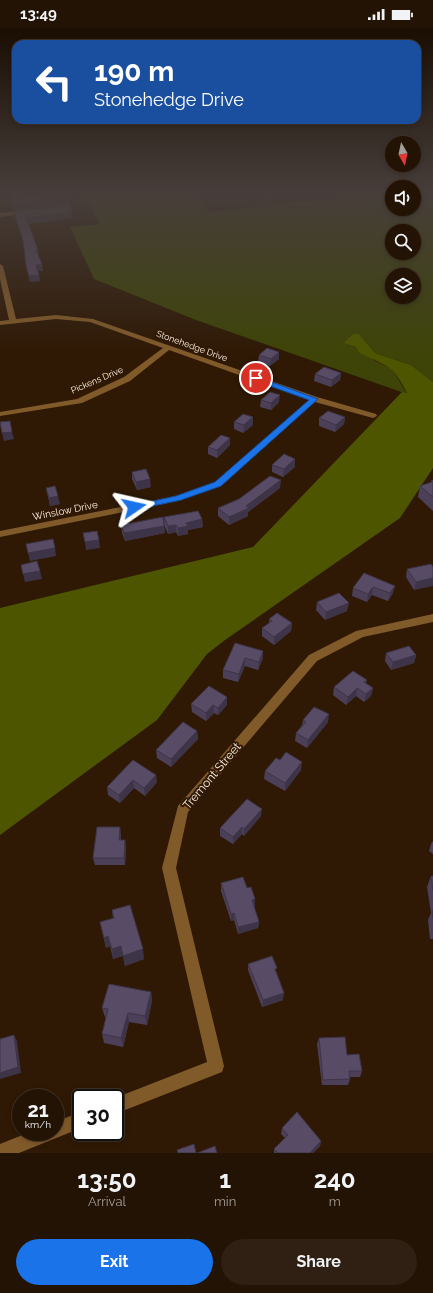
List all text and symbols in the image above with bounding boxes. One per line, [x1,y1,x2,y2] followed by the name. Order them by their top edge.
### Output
[20,5,57,23] text: 13:49
[94,55,174,88] text: 190 m
[28,56,80,108] icon: left
[94,89,244,110] text: Stonehedge Drive
[385,136,421,172] north arrow
[385,136,421,304] map controls
[385,180,421,216] button: sound
[385,224,421,260] button: search
[385,268,421,304] button: layers
[155,328,230,364] street label: Stonehedge Drive
[239,361,273,395] pin
[69,364,125,395] street label: Pickens Drive
[245,367,267,389] icon: arrive
[113,486,155,528] position arrow
[32,499,99,522] street label: Winslow Drive
[180,740,244,812] street label: Tremont Street
[72,1089,124,1141] speed limit sign: 30
[27,1098,49,1122] text: 21
[25,1119,51,1130] text: km/h
[77,1165,137,1194] text: 13:50
[219,1165,231,1194] text: 1
[314,1165,356,1194] text: 240
[88,1194,126,1209] text: Arrival
[214,1194,236,1209] text: min
[329,1194,341,1209] text: m
[16,1239,213,1285] button: Exit
[221,1239,417,1285] button: Share

